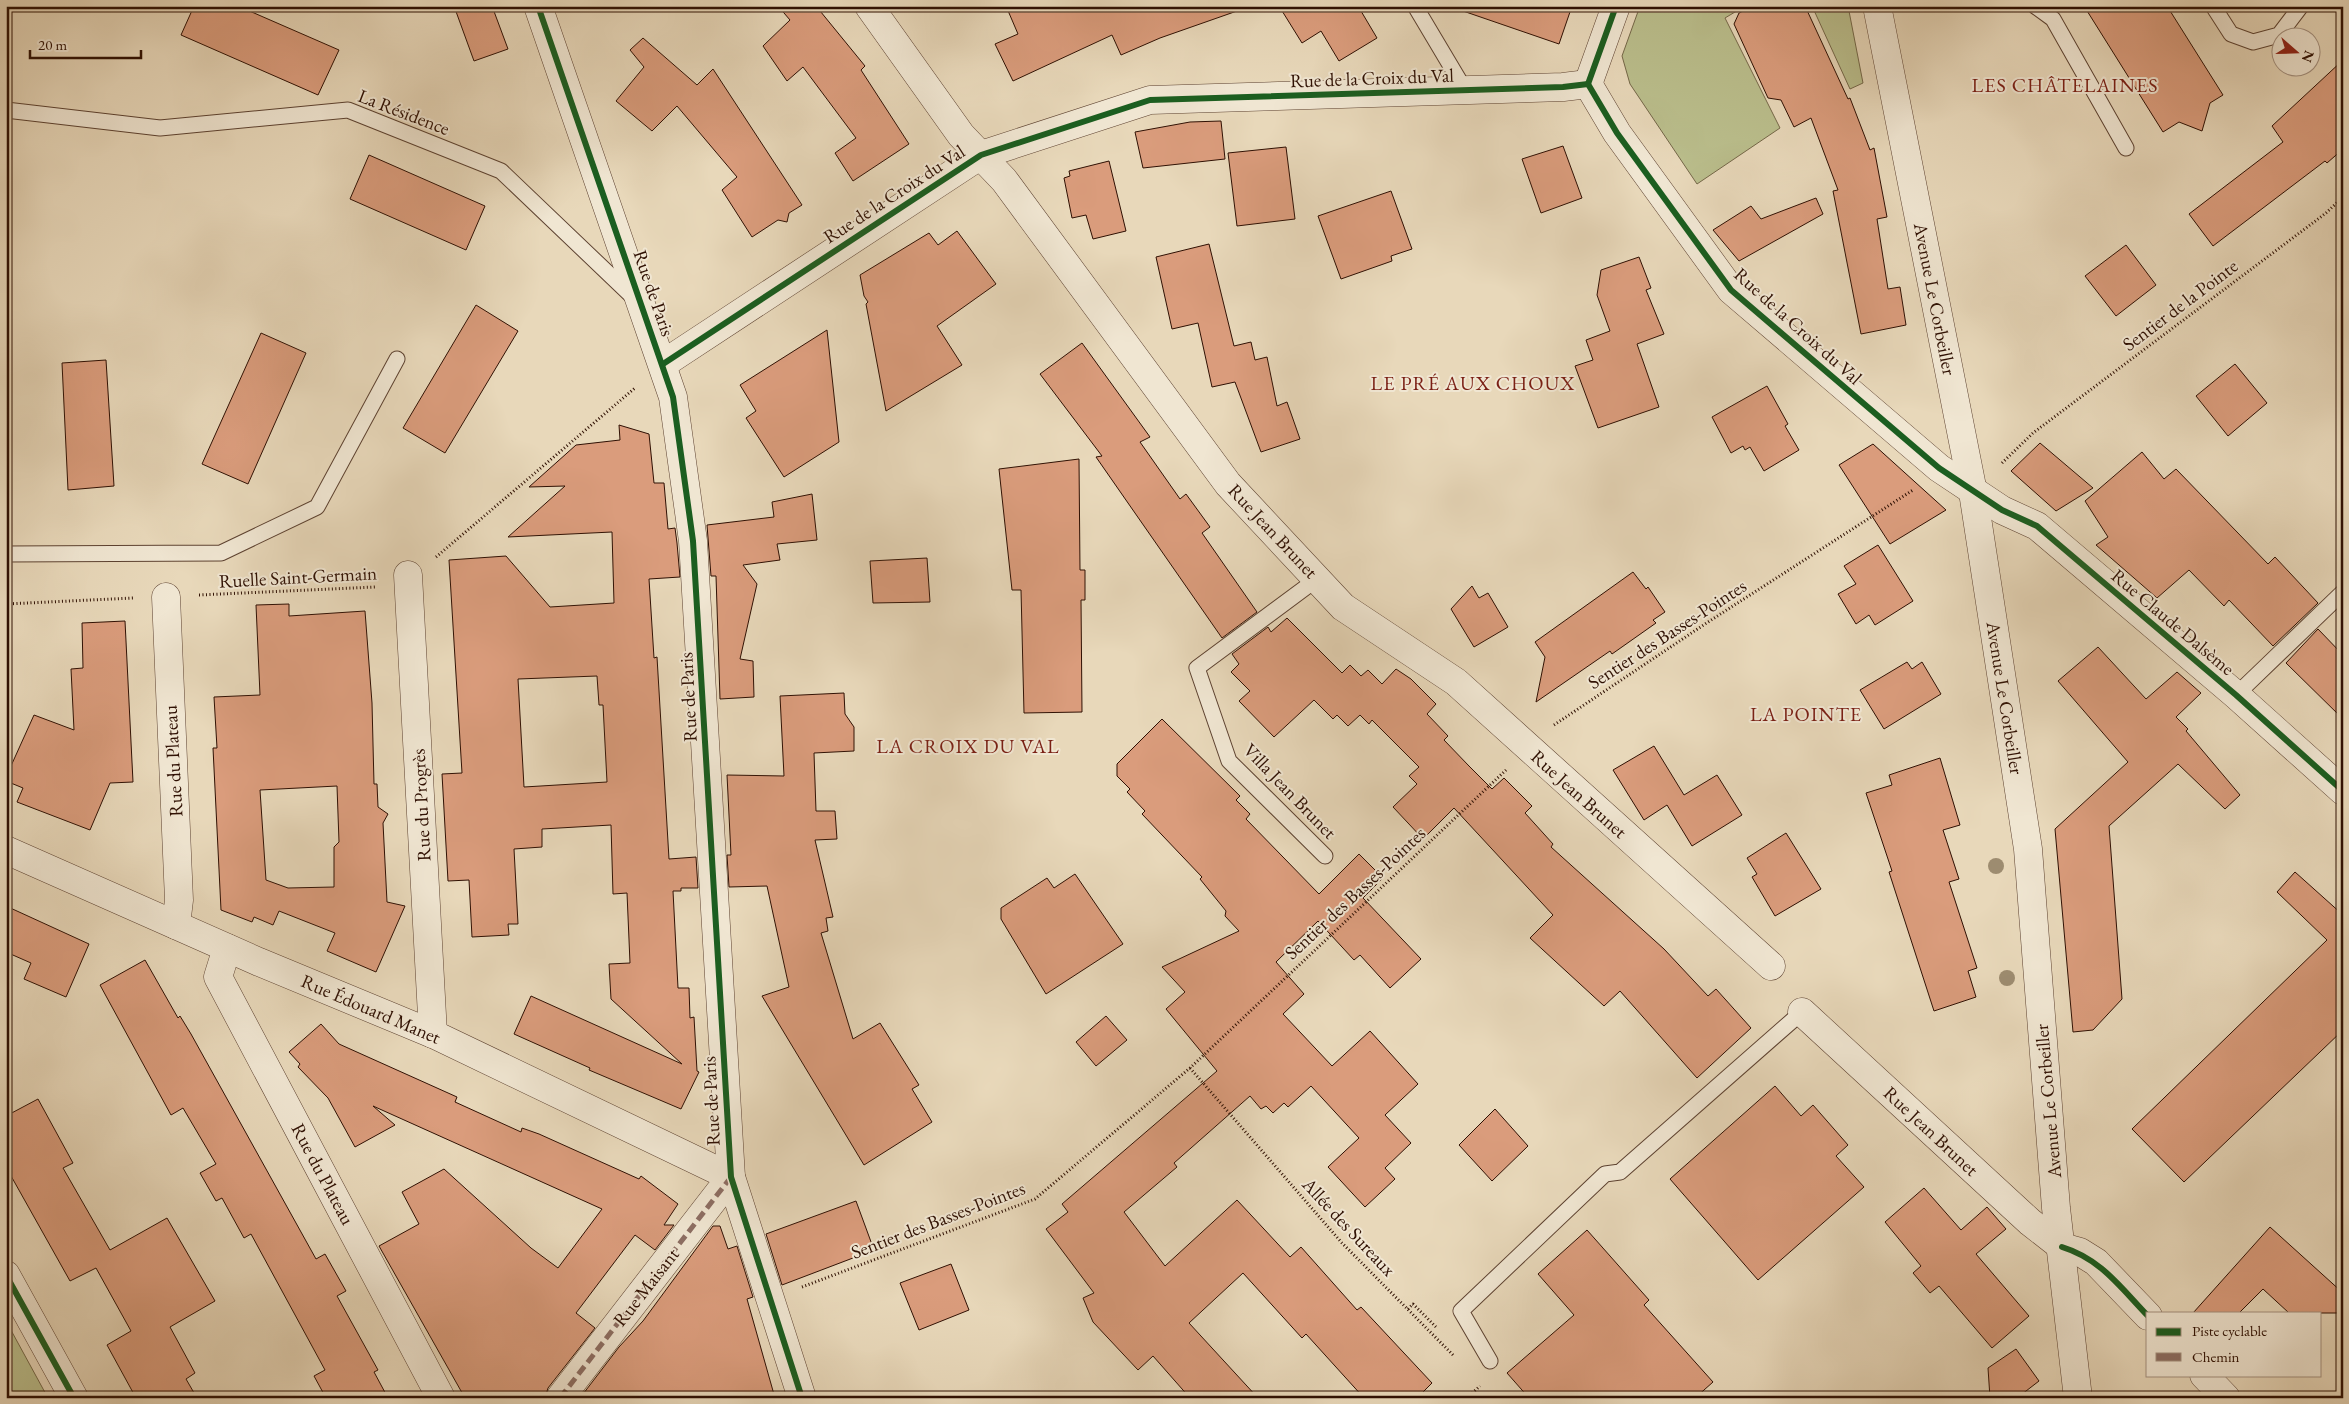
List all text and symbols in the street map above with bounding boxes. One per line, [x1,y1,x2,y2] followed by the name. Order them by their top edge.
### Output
[30,28,141,60] scale bar
[2272,28,2322,78] north arrow
[38,35,67,54] text: 20 m
[2298,48,2319,65] text: N
[1290,63,1455,93] street label: Rue de la Croix du Val
[1971,72,2159,98] district label: LES CHÂTELAINES
[355,83,453,141] street label: La Résidence
[818,139,970,249] street label: Rue de la Croix du Val
[1908,220,1962,378] street label: Avenue Le Corbeiller
[628,246,680,340] street label: Rue de Paris
[2117,253,2243,357] street label: Sentier de la Pointe
[1729,262,1868,390] street label: Rue de la Croix du Val
[1371,370,1575,396] district label: LE PRÉ AUX CHOUX
[1223,478,1323,584] street label: Rue Jean Brunet
[218,560,378,594] street label: Ruelle Saint-Germain
[2106,563,2240,681] street label: Rue Claude Dalsème
[1583,573,1751,695] street label: Sentier des Basses-Pointes
[1980,619,2030,777] street label: Avenue Le Corbeiller
[673,651,703,743] street label: Rue de Paris
[1750,701,1862,727] district label: LA POINTE
[158,705,188,817] street label: Rue du Plateau
[876,733,1060,759] district label: LA CROIX DU VAL
[1238,738,1342,844] street label: Villa Jean Brunet
[1526,744,1632,844] street label: Rue Jean Brunet
[406,748,436,862] street label: Rue du Progrès
[1279,821,1431,965] street label: Sentier des Basses-Pointes
[297,968,445,1050] street label: Rue Édouard Manet
[2029,1022,2067,1180] street label: Avenue Le Corbeiller
[696,1055,726,1147] street label: Rue de Paris
[1878,1081,1984,1181] street label: Rue Jean Brunet
[286,1119,360,1229] street label: Rue du Plateau
[1296,1172,1402,1282] street label: Allée des Sureaux
[847,1175,1029,1265] street label: Sentier des Basses-Pointes
[607,1242,685,1332] street label: Rue Maisant
[2146,1312,2322,1376] legend
[2192,1321,2267,1340] text: Piste cyclable
[2192,1347,2240,1366] text: Chemin

